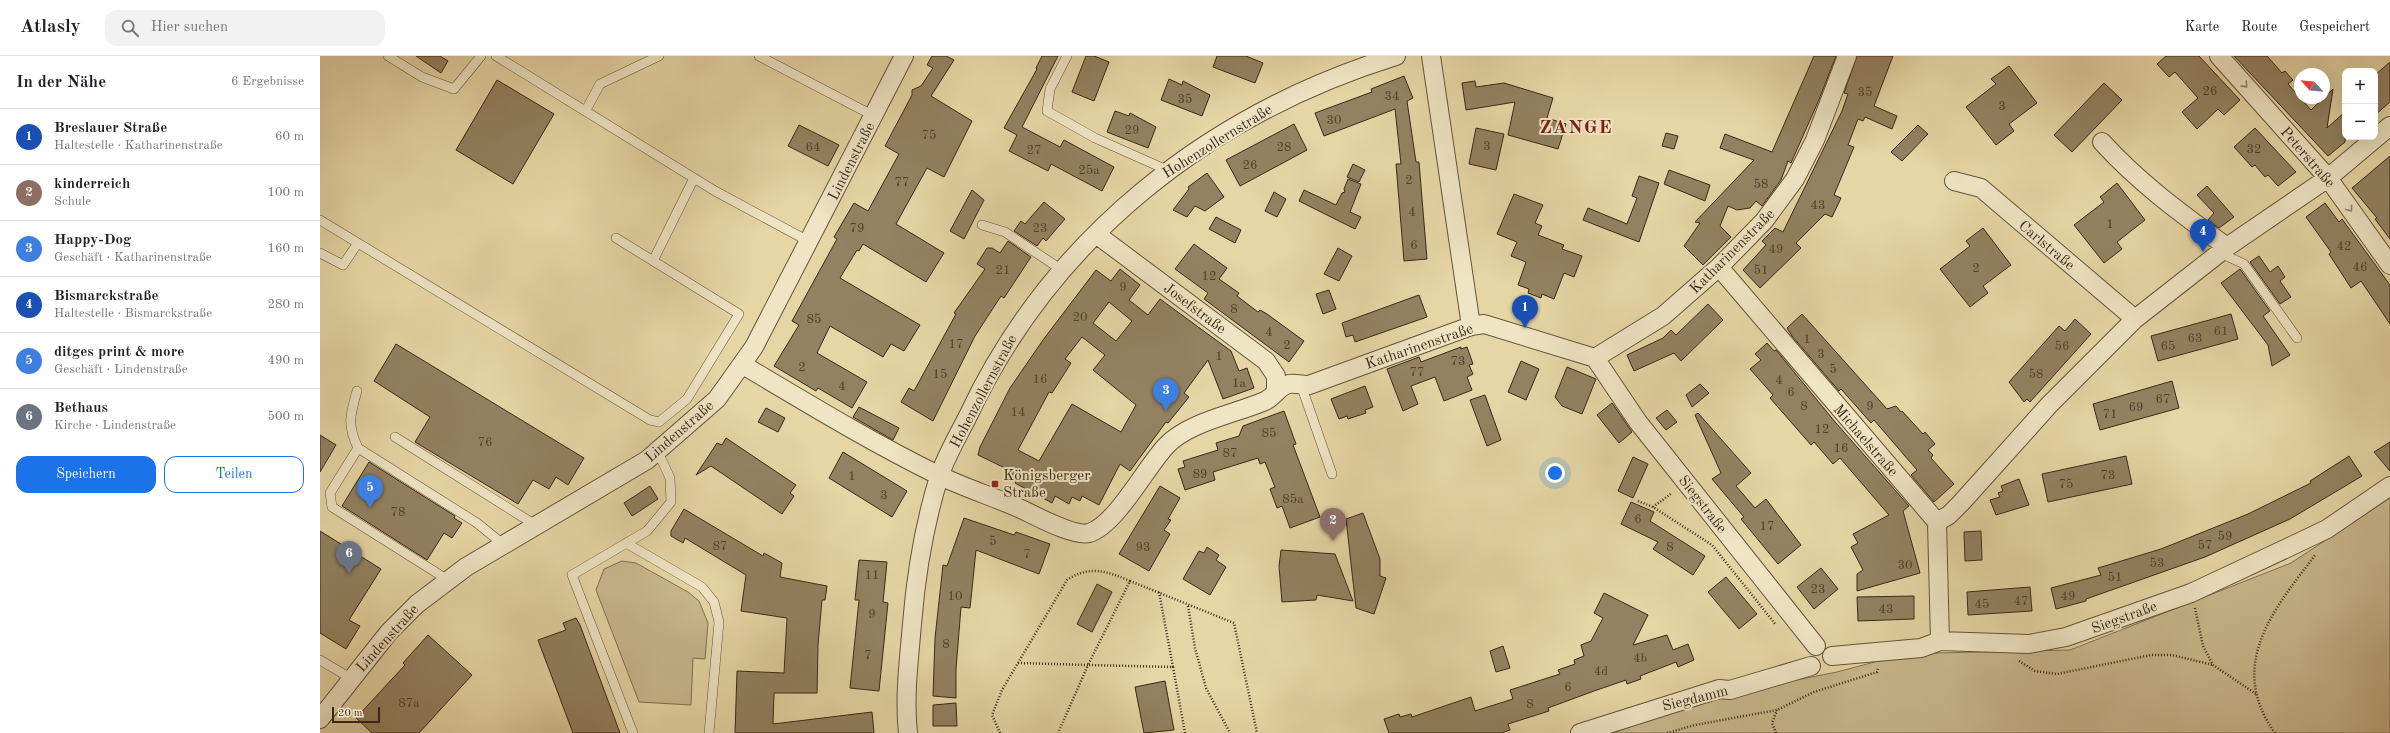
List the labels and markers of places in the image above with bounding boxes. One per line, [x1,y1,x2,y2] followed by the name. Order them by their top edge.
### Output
[2190,219,2216,252] pin: 4
[1512,295,1538,328] pin: 1
[1153,378,1179,411] pin: 3
[1003,469,1090,501] place label: Königsberger Straße
[357,475,383,508] pin: 5
[990,479,1000,489] marker: Königsberger Straße
[1320,508,1346,541] pin: 2
[336,541,362,574] pin: 6

